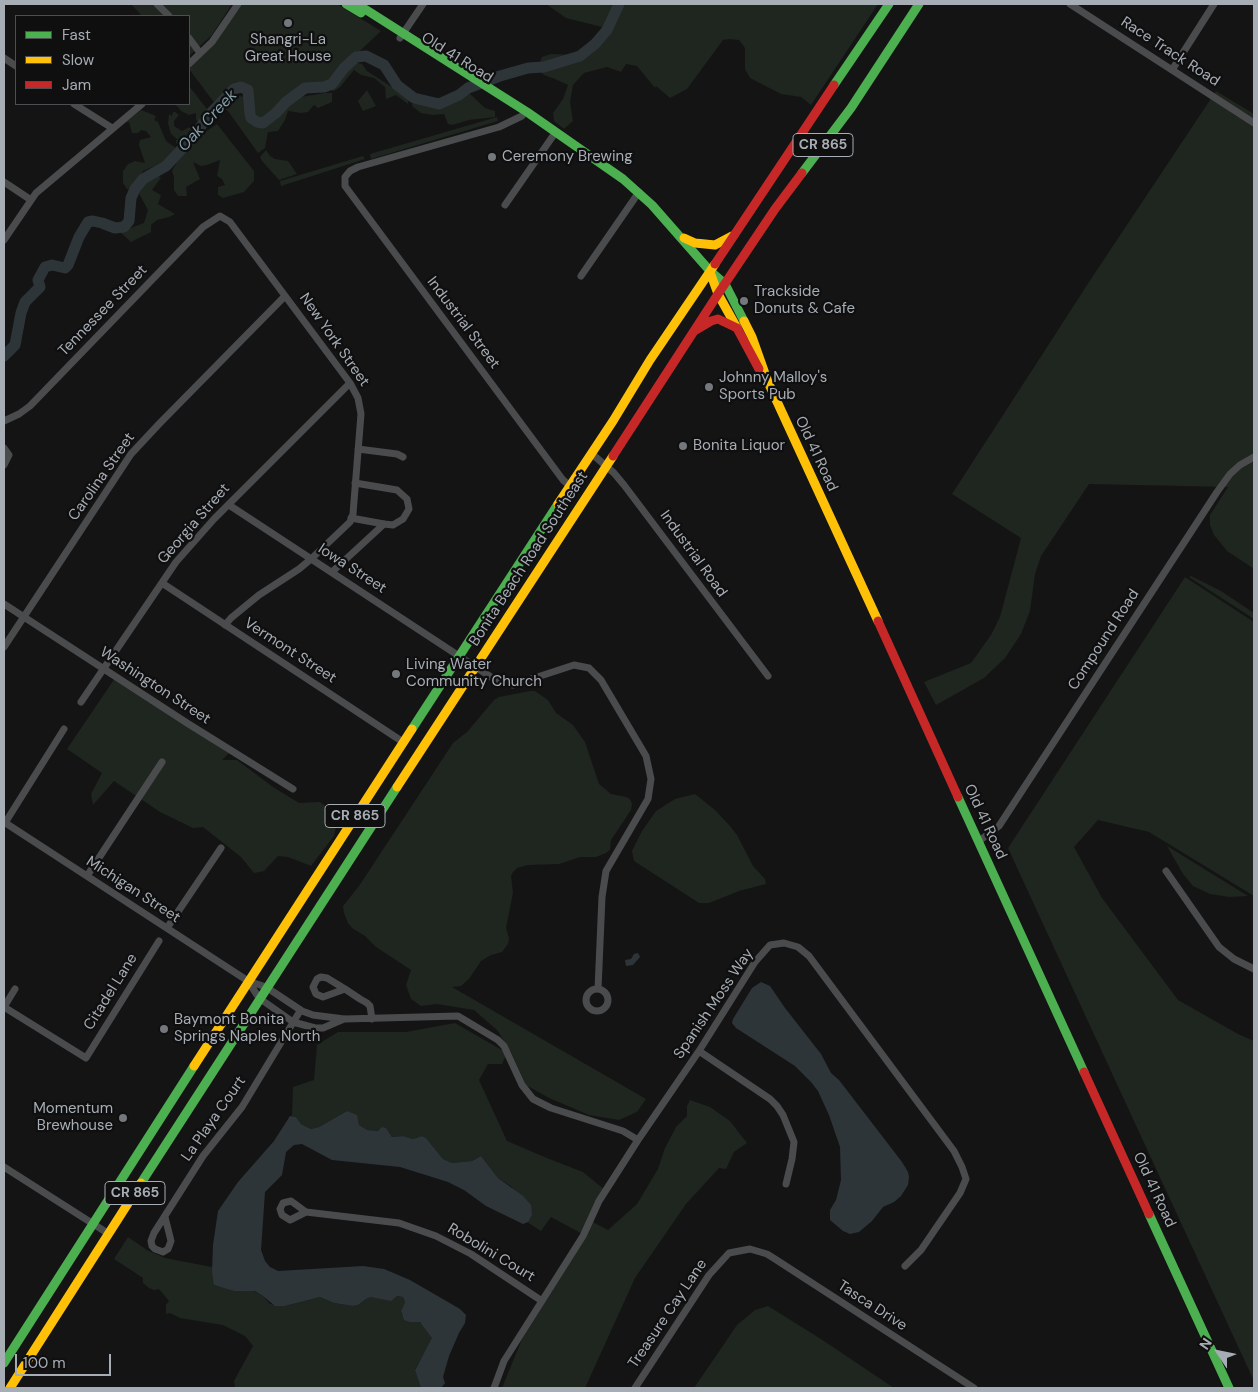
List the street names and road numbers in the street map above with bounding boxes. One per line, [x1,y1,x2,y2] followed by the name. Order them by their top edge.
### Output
[1117,13,1223,91] street label: Race Track Road
[418,29,496,87] street label: Old 41 Road
[793,134,853,156] road number: CR 865
[55,262,151,360] street label: Tennessee Street
[423,274,503,372] street label: Industrial Street
[295,290,373,390] street label: New York Street
[791,413,841,495] street label: Old 41 Road
[65,430,139,524] street label: Carolina Street
[466,468,592,650] street label: Bonita Beach Road Southeast
[154,480,234,568] street label: Georgia Street
[656,507,730,601] street label: Industrial Road
[314,540,390,598] street label: Iowa Street
[1065,586,1143,694] street label: Compound Road
[240,614,340,688] street label: Vermont Street
[96,643,214,729] street label: Washington Street
[960,781,1010,863] street label: Old 41 Road
[325,804,385,828] road number: CR 865
[83,853,183,927] street label: Michigan Street
[670,945,758,1063] street label: Spanish Moss Way
[80,950,142,1034] street label: Citadel Lane
[178,1073,250,1165] street label: La Playa Court
[1129,1149,1179,1231] street label: Old 41 Road
[105,1182,165,1204] road number: CR 865
[444,1220,538,1286] street label: Robolini Court
[625,1256,711,1372] street label: Treasure Cay Lane
[834,1277,910,1335] street label: Tasca Drive

